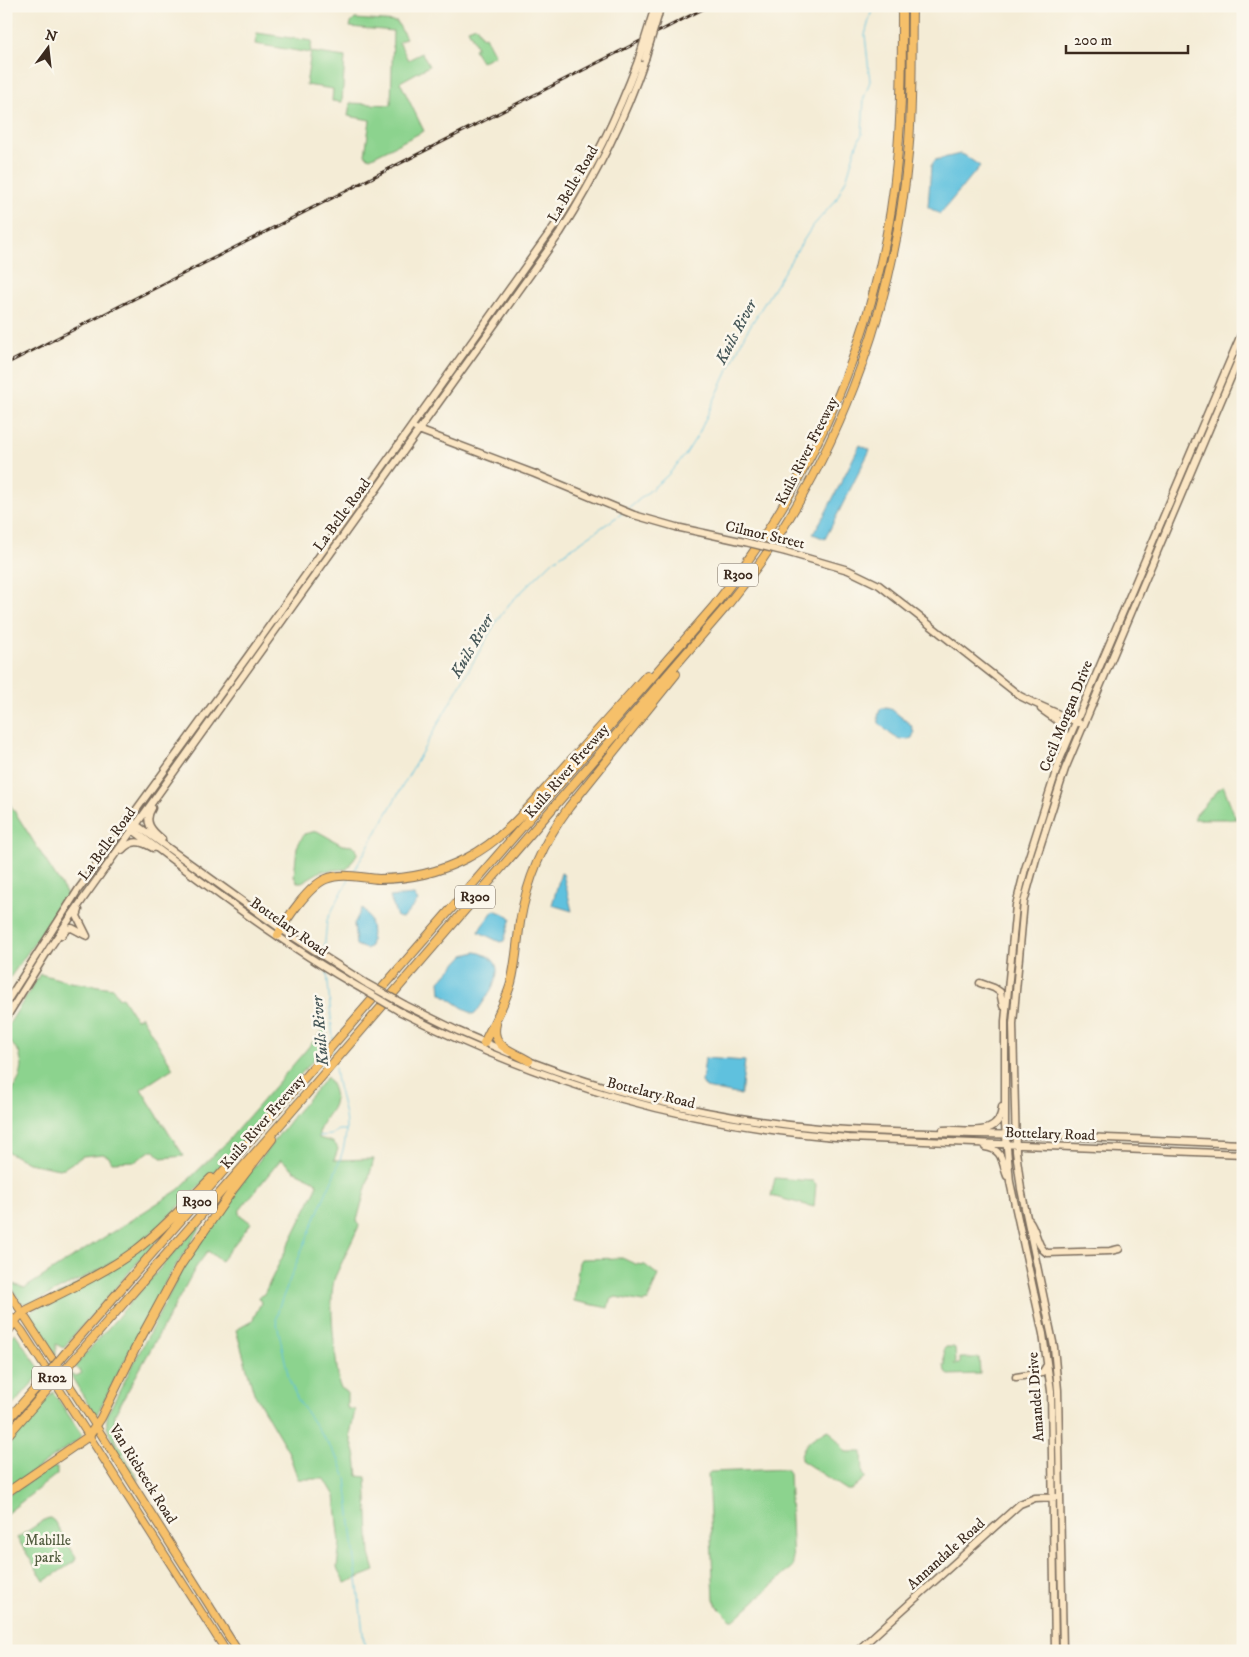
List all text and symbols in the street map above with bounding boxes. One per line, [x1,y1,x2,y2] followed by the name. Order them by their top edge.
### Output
[22,22,72,72] north arrow
[1066,22,1189,54] scale bar
[43,26,59,47] text: N
[1074,31,1112,50] text: 200 m
[543,142,603,226] street label: La Belle Road
[710,295,762,368] water label: Kuils River
[772,393,843,508] street label: Kuils River Freeway
[309,474,375,555] street label: La Belle Road
[723,517,807,553] street label: Cilmor Street
[718,564,758,586] road number: R300
[445,610,499,682] water label: Kuils River
[1035,657,1097,775] street label: Cecil Morgan Drive
[521,719,614,822] street label: Kuils River Freeway
[74,803,140,884] street label: La Belle Road
[455,886,495,909] road number: R300
[246,893,332,961] street label: Bottelary Road
[307,994,333,1068] water label: Kuils River
[217,1070,310,1173] street label: Kuils River Freeway
[605,1073,698,1113] street label: Bottelary Road
[1004,1123,1096,1145] street label: Bottelary Road
[177,1190,217,1214] road number: R300
[1023,1352,1049,1442] street label: Amandel Drive
[32,1366,72,1390] road number: R102
[104,1420,181,1528] street label: Van Riebeeck Road
[903,1514,989,1594] street label: Annandale Road
[25,1531,71,1567] park label: Mabille park

